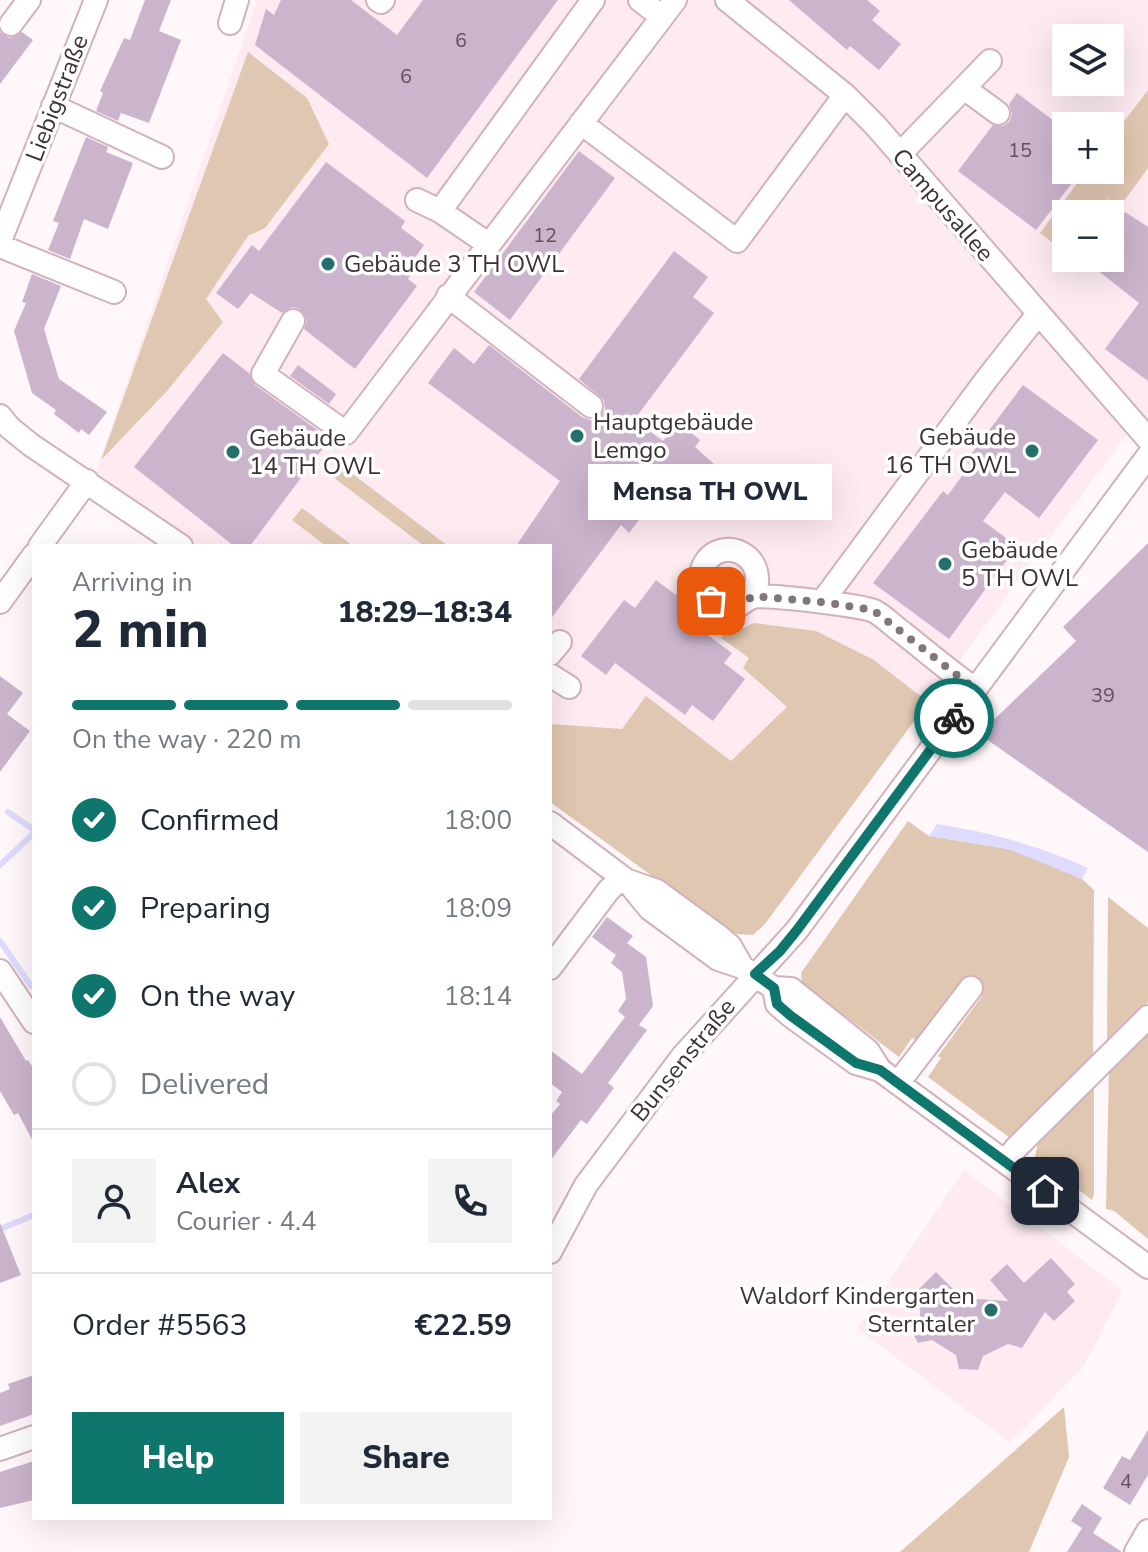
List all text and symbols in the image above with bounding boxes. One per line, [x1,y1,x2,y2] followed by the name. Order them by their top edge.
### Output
[1052,24,1124,272] map controls
[1052,24,1124,96] button: layers
[455,27,467,54] house number: 6
[18,30,96,166] street label: Liebigstraße
[400,63,412,90] house number: 6
[1052,112,1124,184] button: +
[1008,137,1032,164] house number: 15
[885,142,1001,268] street label: Campusallee
[1052,200,1124,272] button: −
[533,222,557,249] house number: 12
[344,248,564,280] place label: Gebäude 3 TH OWL
[319,255,337,273] marker: Gebäude 3 TH OWL
[593,406,753,466] place label: Hauptgebäude Lemgo
[885,421,1016,481] place label: Gebäude 16 TH OWL
[249,422,380,482] place label: Gebäude 14 TH OWL
[568,427,586,445] marker: Hauptgebäude Lemgo
[1023,442,1041,460] marker: Gebäude 16 TH OWL
[224,443,242,461] marker: Gebäude 14 TH OWL
[589,465,833,521] callout: Mensa TH OWL
[612,474,808,509] text: Mensa TH OWL
[961,534,1078,594] place label: Gebäude 5 TH OWL
[936,555,954,573] marker: Gebäude 5 TH OWL
[72,565,193,600] text: Arriving in
[677,567,745,635] pin
[689,579,733,623] icon: bag
[337,592,512,633] text: 18:29–18:34
[72,594,209,665] text: 2 min
[914,678,994,758] courier
[1091,682,1115,709] house number: 39
[932,696,976,740] icon: bike
[72,722,301,757] text: On the way · 220 m
[72,798,116,842] icon: check
[140,800,280,841] text: Confirmed
[444,803,512,838] text: 18:00
[72,886,116,930] icon: check
[140,888,271,929] text: Preparing
[444,891,512,926] text: 18:09
[72,974,116,1018] icon: check
[140,976,295,1017] text: On the way
[444,979,512,1014] text: 18:14
[623,992,743,1128] street label: Bunsenstraße
[140,1064,269,1105] text: Delivered
[1011,1157,1079,1225] pin
[72,1159,156,1243] button: person
[428,1159,512,1243] button: phone
[176,1163,240,1204] text: Alex
[1023,1169,1067,1213] icon: home
[176,1204,317,1239] text: Courier · 4.4
[739,1280,975,1340] place label: Waldorf Kindergarten Sterntaler
[982,1301,1000,1319] marker: Waldorf Kindergarten Sterntaler
[72,1305,247,1346] text: Order #5563
[415,1305,512,1346] text: €22.59
[72,1412,284,1504] button: Help
[300,1412,512,1504] button: Share
[1120,1468,1132,1495] house number: 4

